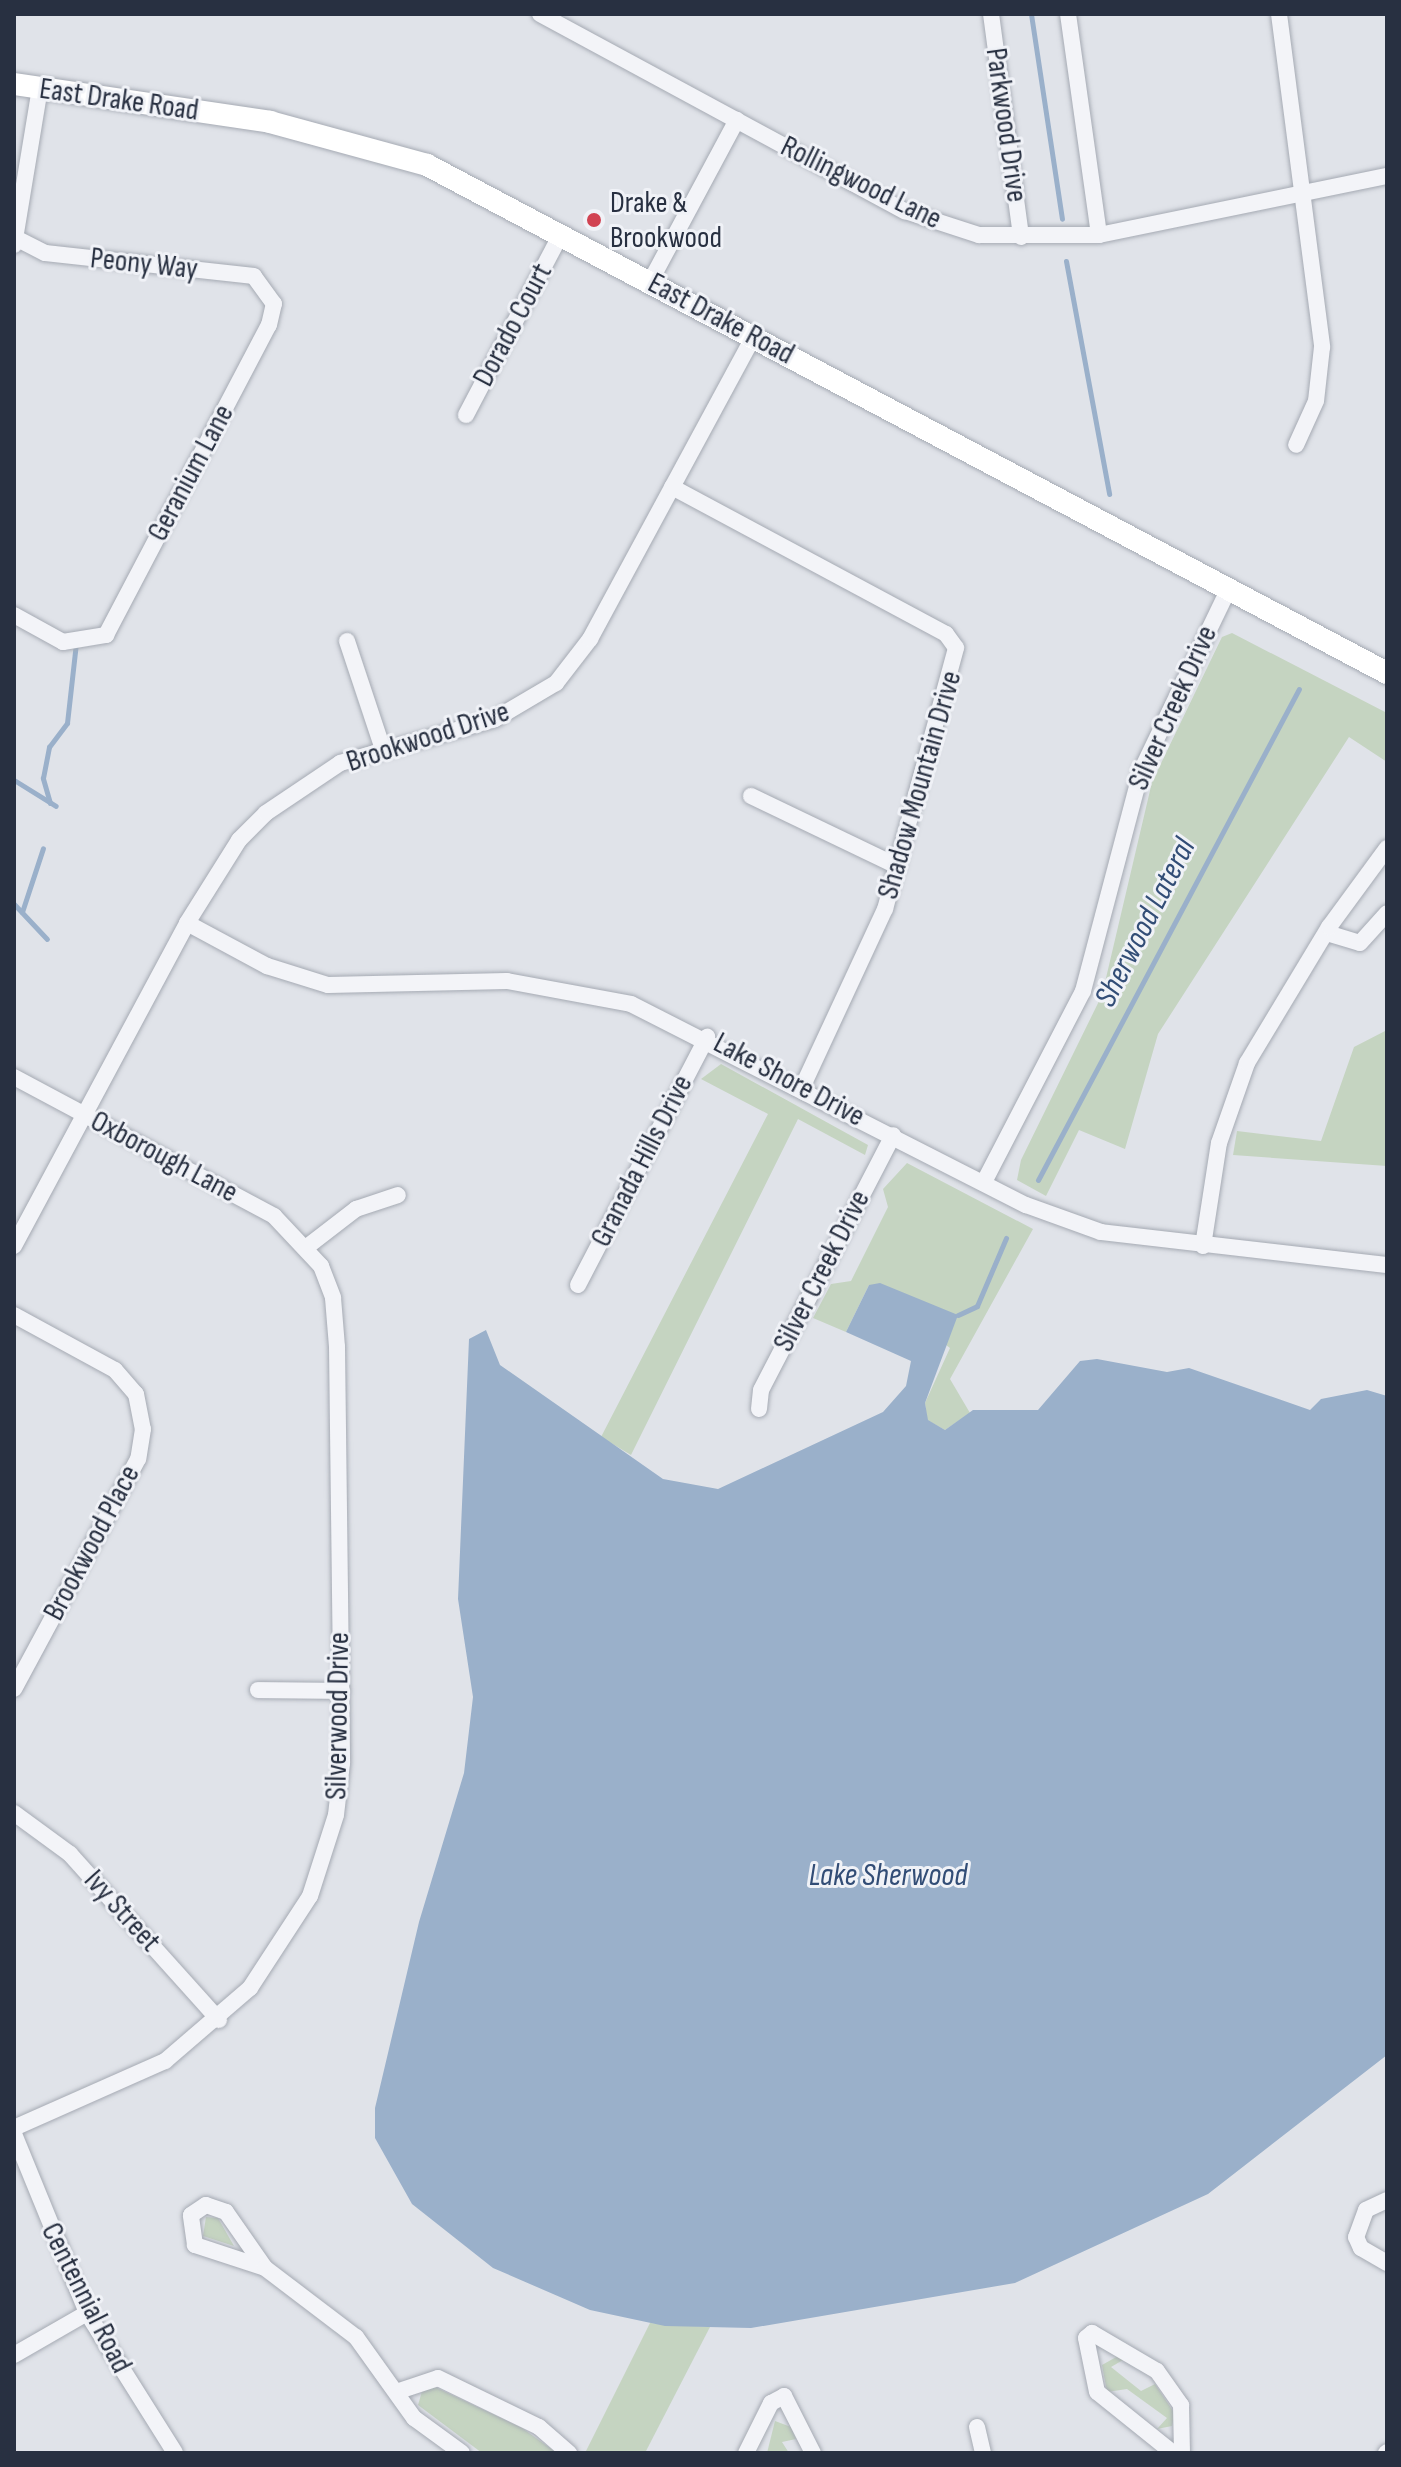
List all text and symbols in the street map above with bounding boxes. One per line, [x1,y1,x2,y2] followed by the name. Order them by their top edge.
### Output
[977,46,1035,204] street label: Parkwood Drive
[37,71,201,129] street label: East Drake Road
[775,129,947,237] street label: Rollingwood Lane
[610,185,722,256] place label: Drake & Brookwood
[585,211,603,229] marker: Drake & Brookwood
[88,240,200,288] street label: Peony Way
[466,257,560,393] street label: Dorado Court
[642,265,800,373] street label: East Drake Road
[140,399,242,547] street label: Geranium Lane
[1121,620,1225,796] street label: Silver Creek Drive
[870,667,970,903] street label: Shadow Mountain Drive
[342,694,514,780] street label: Brookwood Drive
[1087,832,1205,1014] water label: Sherwood Lateral
[707,1025,871,1135] street label: Lake Shore Drive
[583,1069,701,1253] street label: Granada Hills Drive
[84,1103,244,1211] street label: Oxborough Lane
[766,1184,878,1358] street label: Silver Creek Drive
[36,1459,148,1627] street label: Brookwood Place
[319,1632,357,1800] street label: Silverwood Drive
[809,1857,967,1895] water label: Lake Sherwood
[76,1863,168,1959] street label: Ivy Street
[33,2217,139,2379] street label: Centennial Road

